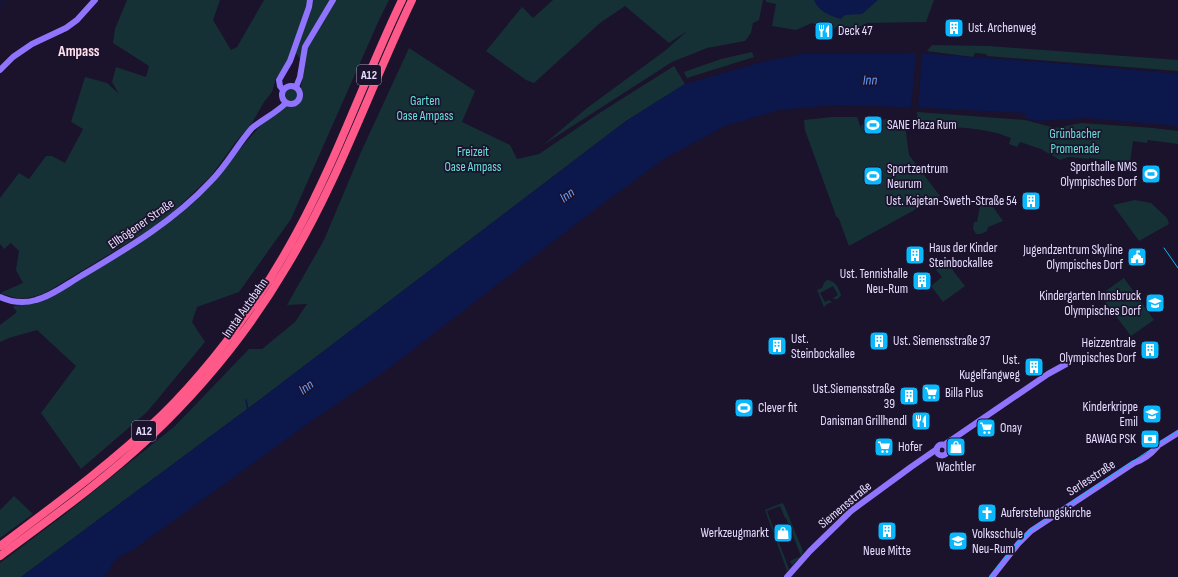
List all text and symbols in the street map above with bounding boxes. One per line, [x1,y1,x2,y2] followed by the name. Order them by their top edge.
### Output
[943,17,965,39] building icon: Ust. Archenweg
[813,20,835,42] restaurant icon: Deck 47
[968,20,1036,36] place label: Ust. Archenweg
[838,23,873,39] place label: Deck 47
[57,42,100,61] district label: Ampass
[357,65,381,85] road number: A12
[863,71,878,89] water label: Inn
[397,93,454,124] park label: Garten Oase Ampass
[862,114,884,136] sports icon: SANE Plaza Rum
[887,117,957,133] place label: SANE Plaza Rum
[1049,126,1101,157] park label: Grünbacher Promenade
[445,144,502,175] park label: Freizeit Oase Ampass
[1060,159,1137,190] place label: Sporthalle NMS Olympisches Dorf
[887,161,948,192] place label: Sportzentrum Neurum
[1140,163,1162,185] sports icon: Sporthalle NMS Olympisches Dorf
[862,165,884,187] sports icon: Sportzentrum Neurum
[556,184,578,206] water label: Inn
[1020,190,1042,212] building icon: Ust. Kajetan-Sweth-Straße 54
[886,193,1018,209] place label: Ust. Kajetan-Sweth-Straße 54
[105,195,177,253] street label: Ellbögener Straße
[929,240,998,271] place label: Haus der Kinder Steinbockallee
[1022,242,1123,273] place label: Jugendzentrum Skyline Olympisches Dorf
[904,244,926,266] building icon: Haus der Kinder Steinbockallee
[1126,246,1148,268] public building icon: Jugendzentrum Skyline Olympisches Dorf
[840,266,908,297] place label: Ust. Tennishalle Neu-Rum
[911,270,933,292] building icon: Ust. Tennishalle Neu-Rum
[219,275,271,341] street label: Inntal Autobahn
[1039,288,1141,319] place label: Kindergarten Innsbruck Olympisches Dorf
[1144,292,1166,314] school or university icon: Kindergarten Innsbruck Olympisches Dorf
[868,330,890,352] building icon: Ust. Siemensstraße 37
[791,331,855,362] place label: Ust. Steinbockallee
[893,333,991,349] place label: Ust. Siemensstraße 37
[766,335,788,357] building icon: Ust. Steinbockallee
[1059,335,1136,366] place label: Heizzentrale Olympisches Dorf
[1139,339,1161,361] building icon: Heizzentrale Olympisches Dorf
[959,352,1020,383] place label: Ust. Kugelfangweg
[1023,356,1045,378] building icon: Ust. Kugelfangweg
[295,376,317,398] water label: Inn
[813,381,895,412] place label: Ust.Siemensstraße 39
[920,382,942,404] supermarket icon: Billa Plus
[898,385,920,407] building icon: Ust.Siemensstraße 39
[945,385,983,401] place label: Billa Plus
[733,397,755,419] sports icon: Clever fit
[1083,399,1138,430] place label: Kinderkrippe Emil
[758,400,797,416] place label: Clever fit
[1141,403,1163,425] school or university icon: Kinderkrippe Emil
[910,410,932,432] restaurant icon: Danisman Grillhendl
[820,413,907,429] place label: Danisman Grillhendl
[975,417,997,439] supermarket icon: Onay
[1000,420,1022,436] place label: Onay
[132,421,156,441] road number: A12
[1139,428,1161,450] bank icon: BAWAG PSK
[1086,431,1136,447] place label: BAWAG PSK
[873,436,895,458] supermarket icon: Hofer
[945,436,967,458] shop icon: Wachtler
[898,439,923,455] place label: Hofer
[1064,456,1118,500] street label: Serlesstraße
[936,459,976,475] place label: Wachtler
[815,478,875,532] street label: Siemensstraße
[976,502,998,524] church icon: Auferstehungskirche
[1000,505,1091,521] place label: Auferstehungskirche
[876,520,898,542] building icon: Neue Mitte
[772,522,794,544] shop icon: Werkzeugmarkt
[700,525,769,541] place label: Werkzeugmarkt
[972,526,1023,557] place label: Volksschule Neu-Rum
[947,530,969,552] school or university icon: Volksschule Neu-Rum
[863,543,911,559] place label: Neue Mitte

